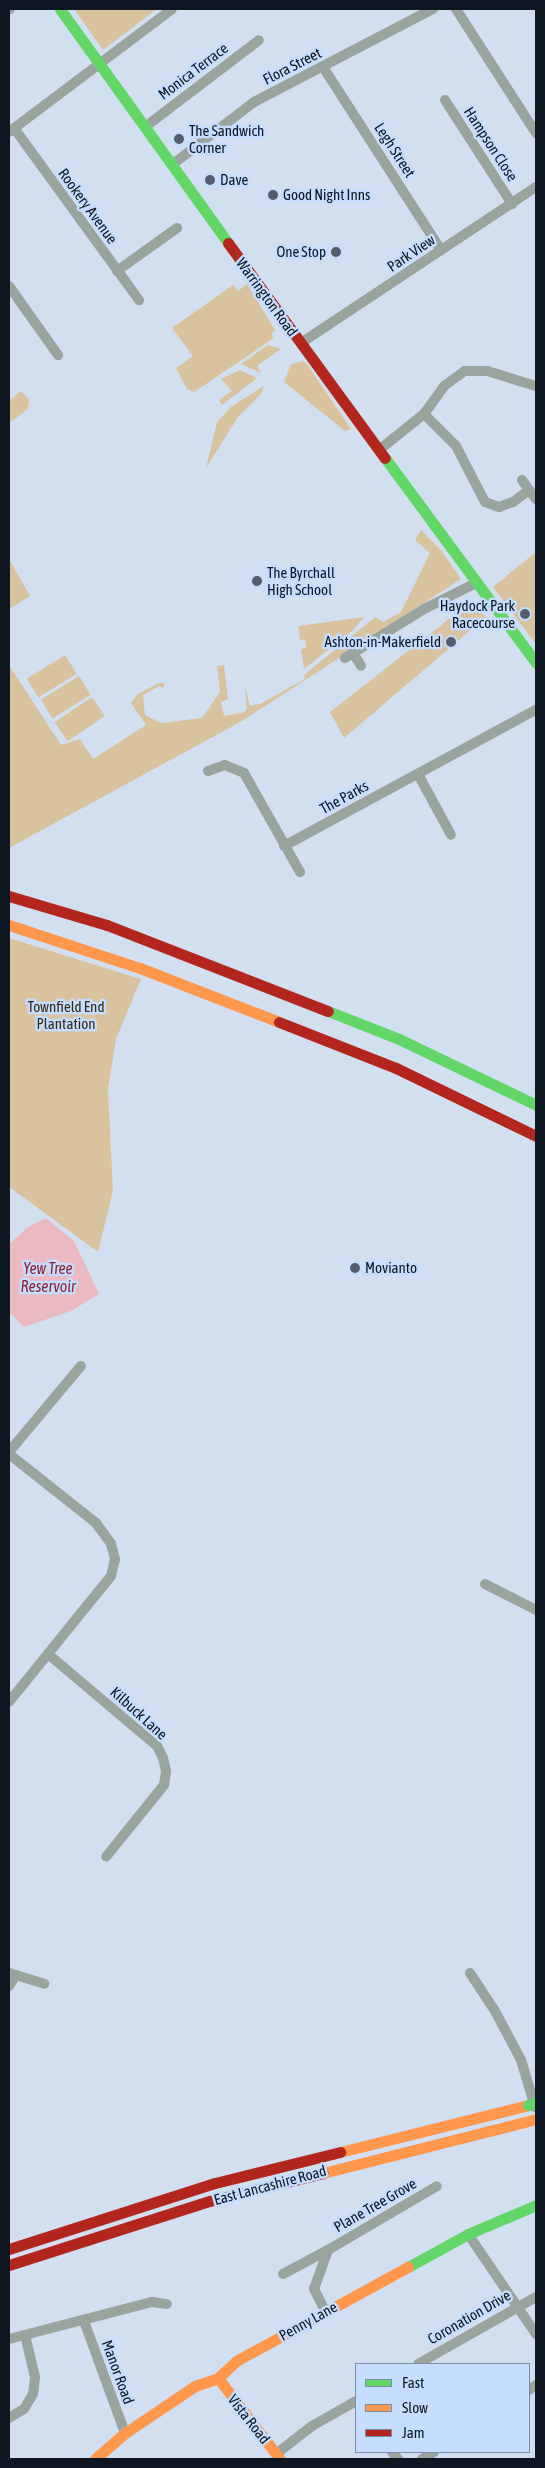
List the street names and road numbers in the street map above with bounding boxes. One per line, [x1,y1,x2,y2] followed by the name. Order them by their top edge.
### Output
[155,39,231,103] street label: Monica Terrace
[260,44,324,88] street label: Flora Street
[460,103,522,185] street label: Hampson Close
[371,119,419,181] street label: Legh Street
[55,165,121,247] street label: Rookery Avenue
[384,231,438,275] street label: Park View
[233,254,301,340] street label: Warrington Road
[317,776,371,818] street label: The Parks
[107,1683,171,1743] street label: Kilbuck Lane
[212,2161,328,2209] street label: East Lancashire Road
[331,2174,419,2236] street label: Plane Tree Grove
[424,2286,514,2348] street label: Coronation Drive
[276,2298,340,2344] street label: Penny Lane
[98,2338,138,2406] street label: Manor Road
[224,2391,274,2447] street label: Vista Road

